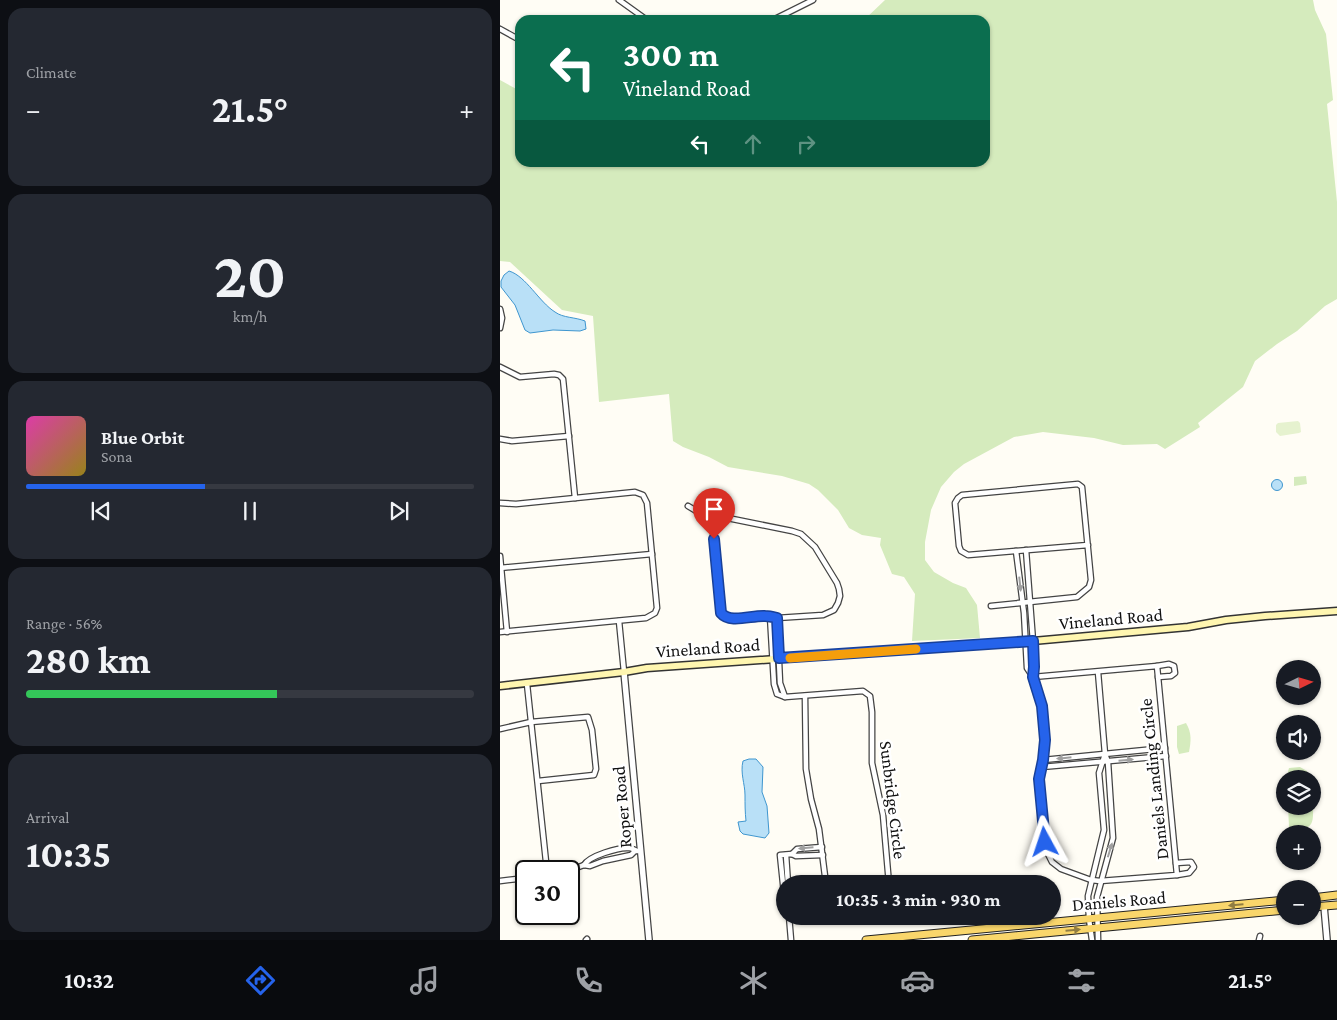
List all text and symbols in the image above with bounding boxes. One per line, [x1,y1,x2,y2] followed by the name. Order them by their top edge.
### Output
[540,35,605,100] icon: left
[623,35,719,74] text: 300 m
[26,64,76,81] text: Climate
[623,76,751,101] text: Vineland Road
[212,88,288,130] text: 21.5°
[26,94,41,125] text: −
[459,94,474,125] text: +
[686,130,714,158] icon: left
[739,130,767,158] icon: ahead
[792,130,820,158] icon: right
[214,239,286,311] text: 20
[233,308,267,325] text: km/h
[101,427,184,448] text: Blue Orbit
[101,448,132,465] text: Sona
[693,488,735,539] pin
[700,495,728,523] icon: arrive
[87,497,115,525] icon: previous
[236,497,264,525] icon: pause
[385,497,413,525] icon: next
[1016,577,1024,593] one-way arrow
[1058,604,1164,634] street label: Vineland Road
[26,615,102,632] text: Range · 56%
[655,634,761,662] street label: Vineland Road
[26,639,151,681] text: 280 km
[1276,660,1321,705] north arrow
[1276,660,1321,925] map controls
[1136,697,1172,861] street label: Daniels Landing Circle
[1276,715,1321,760] button: sound
[876,740,910,860] street label: Sunbridge Circle
[1056,754,1072,762] one-way arrow
[1118,756,1134,764] one-way arrow
[608,765,636,849] street label: Roper Road
[1276,770,1321,815] button: layers
[26,809,70,826] text: Arrival
[1018,815,1070,867] position arrow
[1276,825,1321,870] button: +
[26,833,111,875] text: 10:35
[1107,842,1115,857] one-way arrow
[798,845,814,853] one-way arrow
[515,860,580,925] speed limit sign: 30
[1276,880,1321,925] button: −
[1071,887,1167,915] street label: Daniels Road
[836,889,1001,910] text: 10:35 · 3 min · 930 m
[1228,901,1244,909] one-way arrow
[1065,926,1081,934] one-way arrow
[243,963,278,998] icon: directions
[407,963,442,998] icon: music
[571,963,606,998] icon: phone
[736,963,771,998] icon: climate
[900,963,935,998] icon: car
[1064,963,1099,998] icon: filters
[65,968,114,993] text: 10:32
[1228,968,1272,993] text: 21.5°

